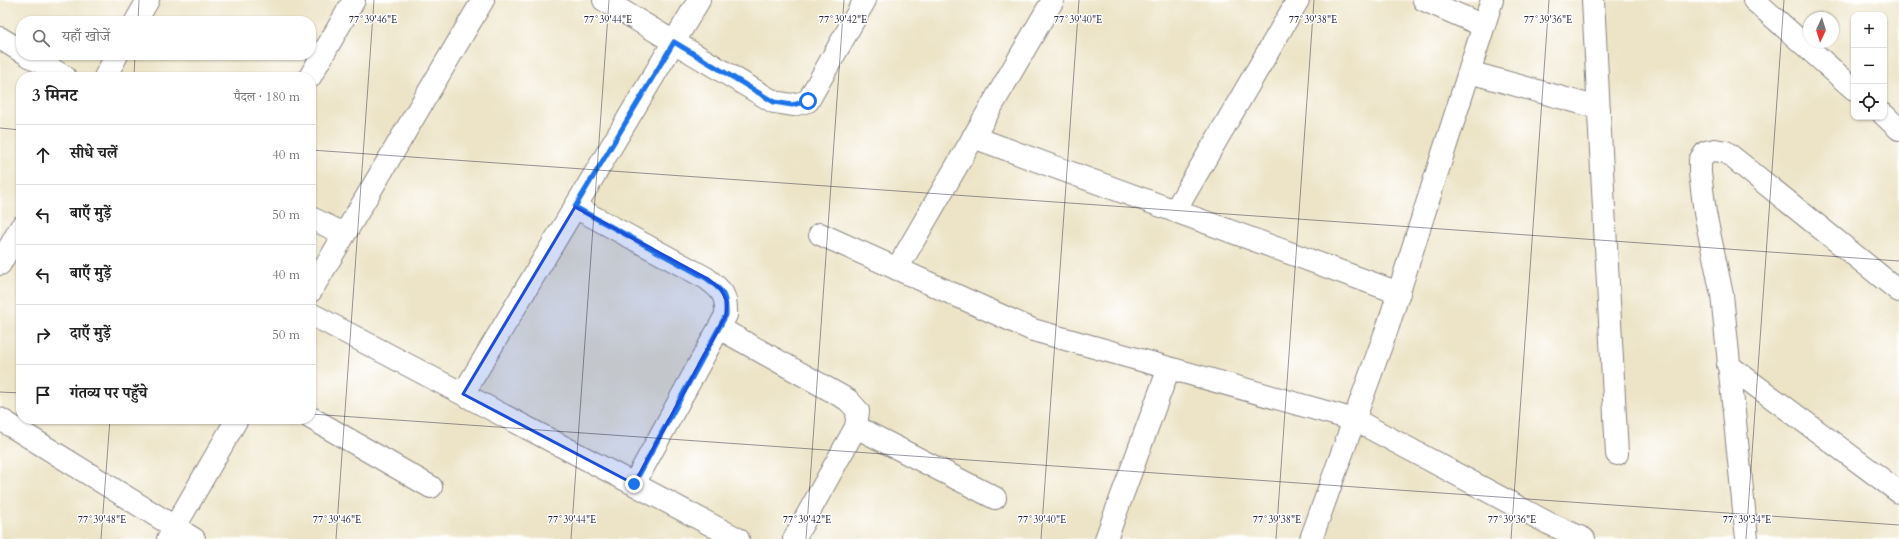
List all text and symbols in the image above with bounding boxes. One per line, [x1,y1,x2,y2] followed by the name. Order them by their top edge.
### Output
[1803,12,1839,48] north arrow
[1851,12,1887,120] map controls
[1851,12,1887,48] button: +
[349,13,397,27] text: 77°39'46"E
[584,13,632,27] text: 77°39'44"E
[819,13,867,27] text: 77°39'42"E
[1054,13,1102,27] text: 77°39'40"E
[1289,13,1337,27] text: 77°39'38"E
[1524,13,1572,27] text: 77°39'36"E
[16,16,316,60] search box
[62,26,110,46] text: यहाँ खोजें
[30,27,52,49] icon: search
[1851,48,1887,84] button: −
[32,84,78,107] text: 3 मिनट
[1851,84,1887,120] button: locate
[234,88,300,106] text: पैदल · 180 m
[799,92,817,110] route start
[70,143,118,163] text: सीधे चलें
[32,144,54,166] icon: ahead
[272,146,300,164] text: 40 m
[70,203,111,223] text: बाएँ मुड़ें
[32,204,54,226] icon: left
[272,206,300,224] text: 50 m
[70,263,111,283] text: बाएँ मुड़ें
[32,264,54,286] icon: left
[272,266,300,284] text: 40 m
[70,323,111,343] text: दाएँ मुड़ें
[32,324,54,346] icon: right
[272,326,300,344] text: 50 m
[70,383,147,403] text: गंतव्य पर पहुँचे
[32,384,54,406] icon: arrive
[625,475,643,493] route end
[78,513,126,527] text: 77°39'48"E
[313,513,361,527] text: 77°39'46"E
[548,513,596,527] text: 77°39'44"E
[783,513,831,527] text: 77°39'42"E
[1018,513,1066,527] text: 77°39'40"E
[1253,513,1301,527] text: 77°39'38"E
[1488,513,1536,527] text: 77°39'36"E
[1723,513,1771,527] text: 77°39'34"E

